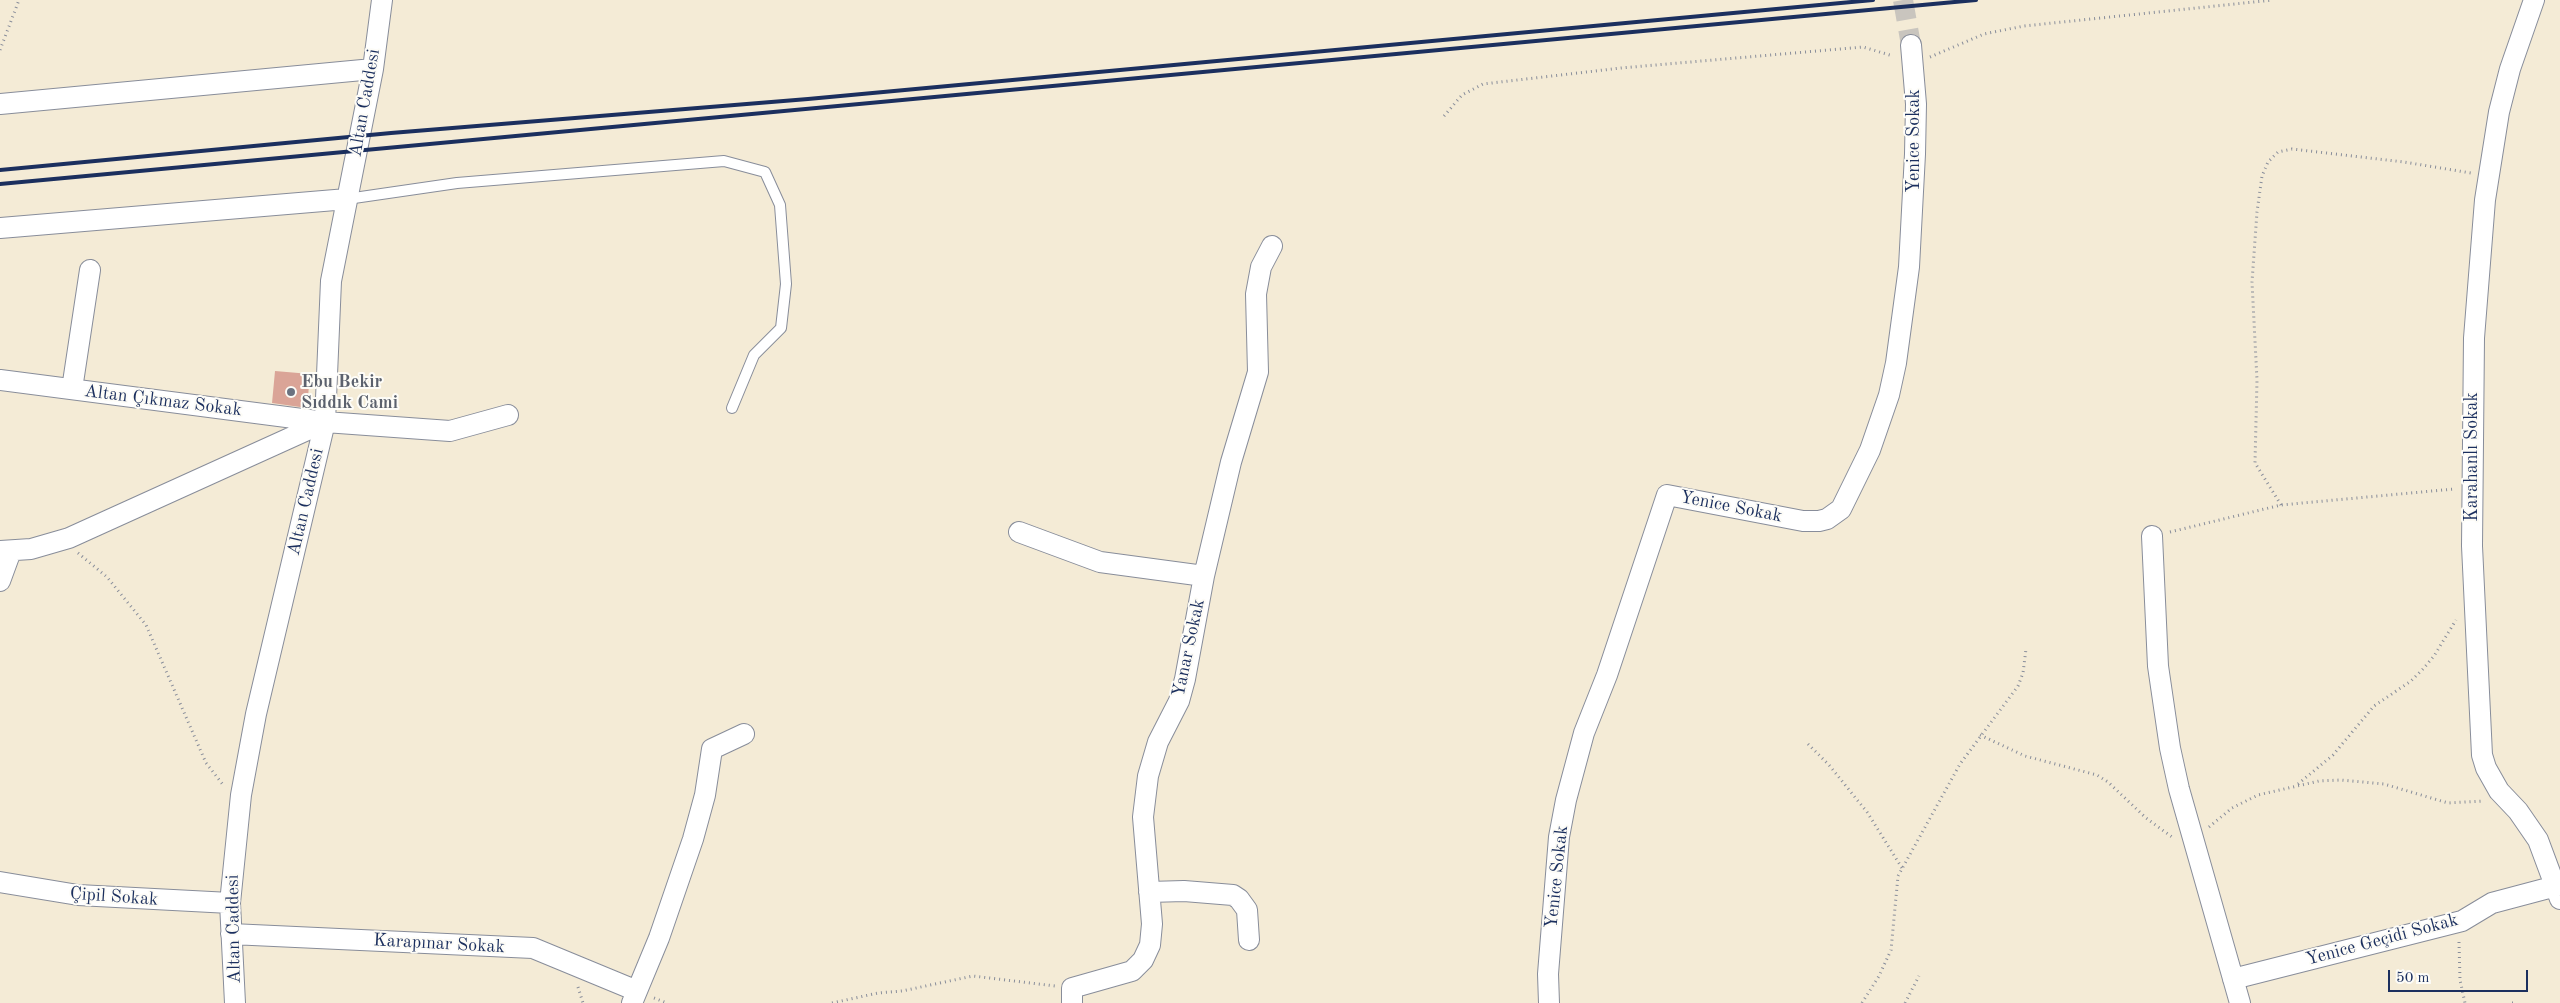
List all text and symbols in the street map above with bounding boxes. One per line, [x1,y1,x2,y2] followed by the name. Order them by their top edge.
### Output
[345,47,385,159] street label: Altan Caddesi
[1903,89,1925,193] street label: Yenice Sokak
[301,371,398,414] place label: Ebu Bekir Sıddık Cami
[83,381,243,421] street label: Altan Çıkmaz Sokak
[285,386,297,398] marker: Ebu Bekir Sıddık Cami
[2461,392,2483,522] street label: Karahanlı Sokak
[283,446,329,558] street label: Altan Caddesi
[1678,487,1784,527] street label: Yenice Sokak
[1168,597,1210,699] street label: Yanar Sokak
[1541,824,1573,930] street label: Yenice Sokak
[222,874,246,984] street label: Altan Caddesi
[69,883,159,911] street label: Çipil Sokak
[2303,909,2461,971] street label: Yenice Geçidi Sokak
[373,930,505,958] street label: Karapınar Sokak
[2390,960,2530,992] scale bar
[2396,971,2430,986] text: 50 m

